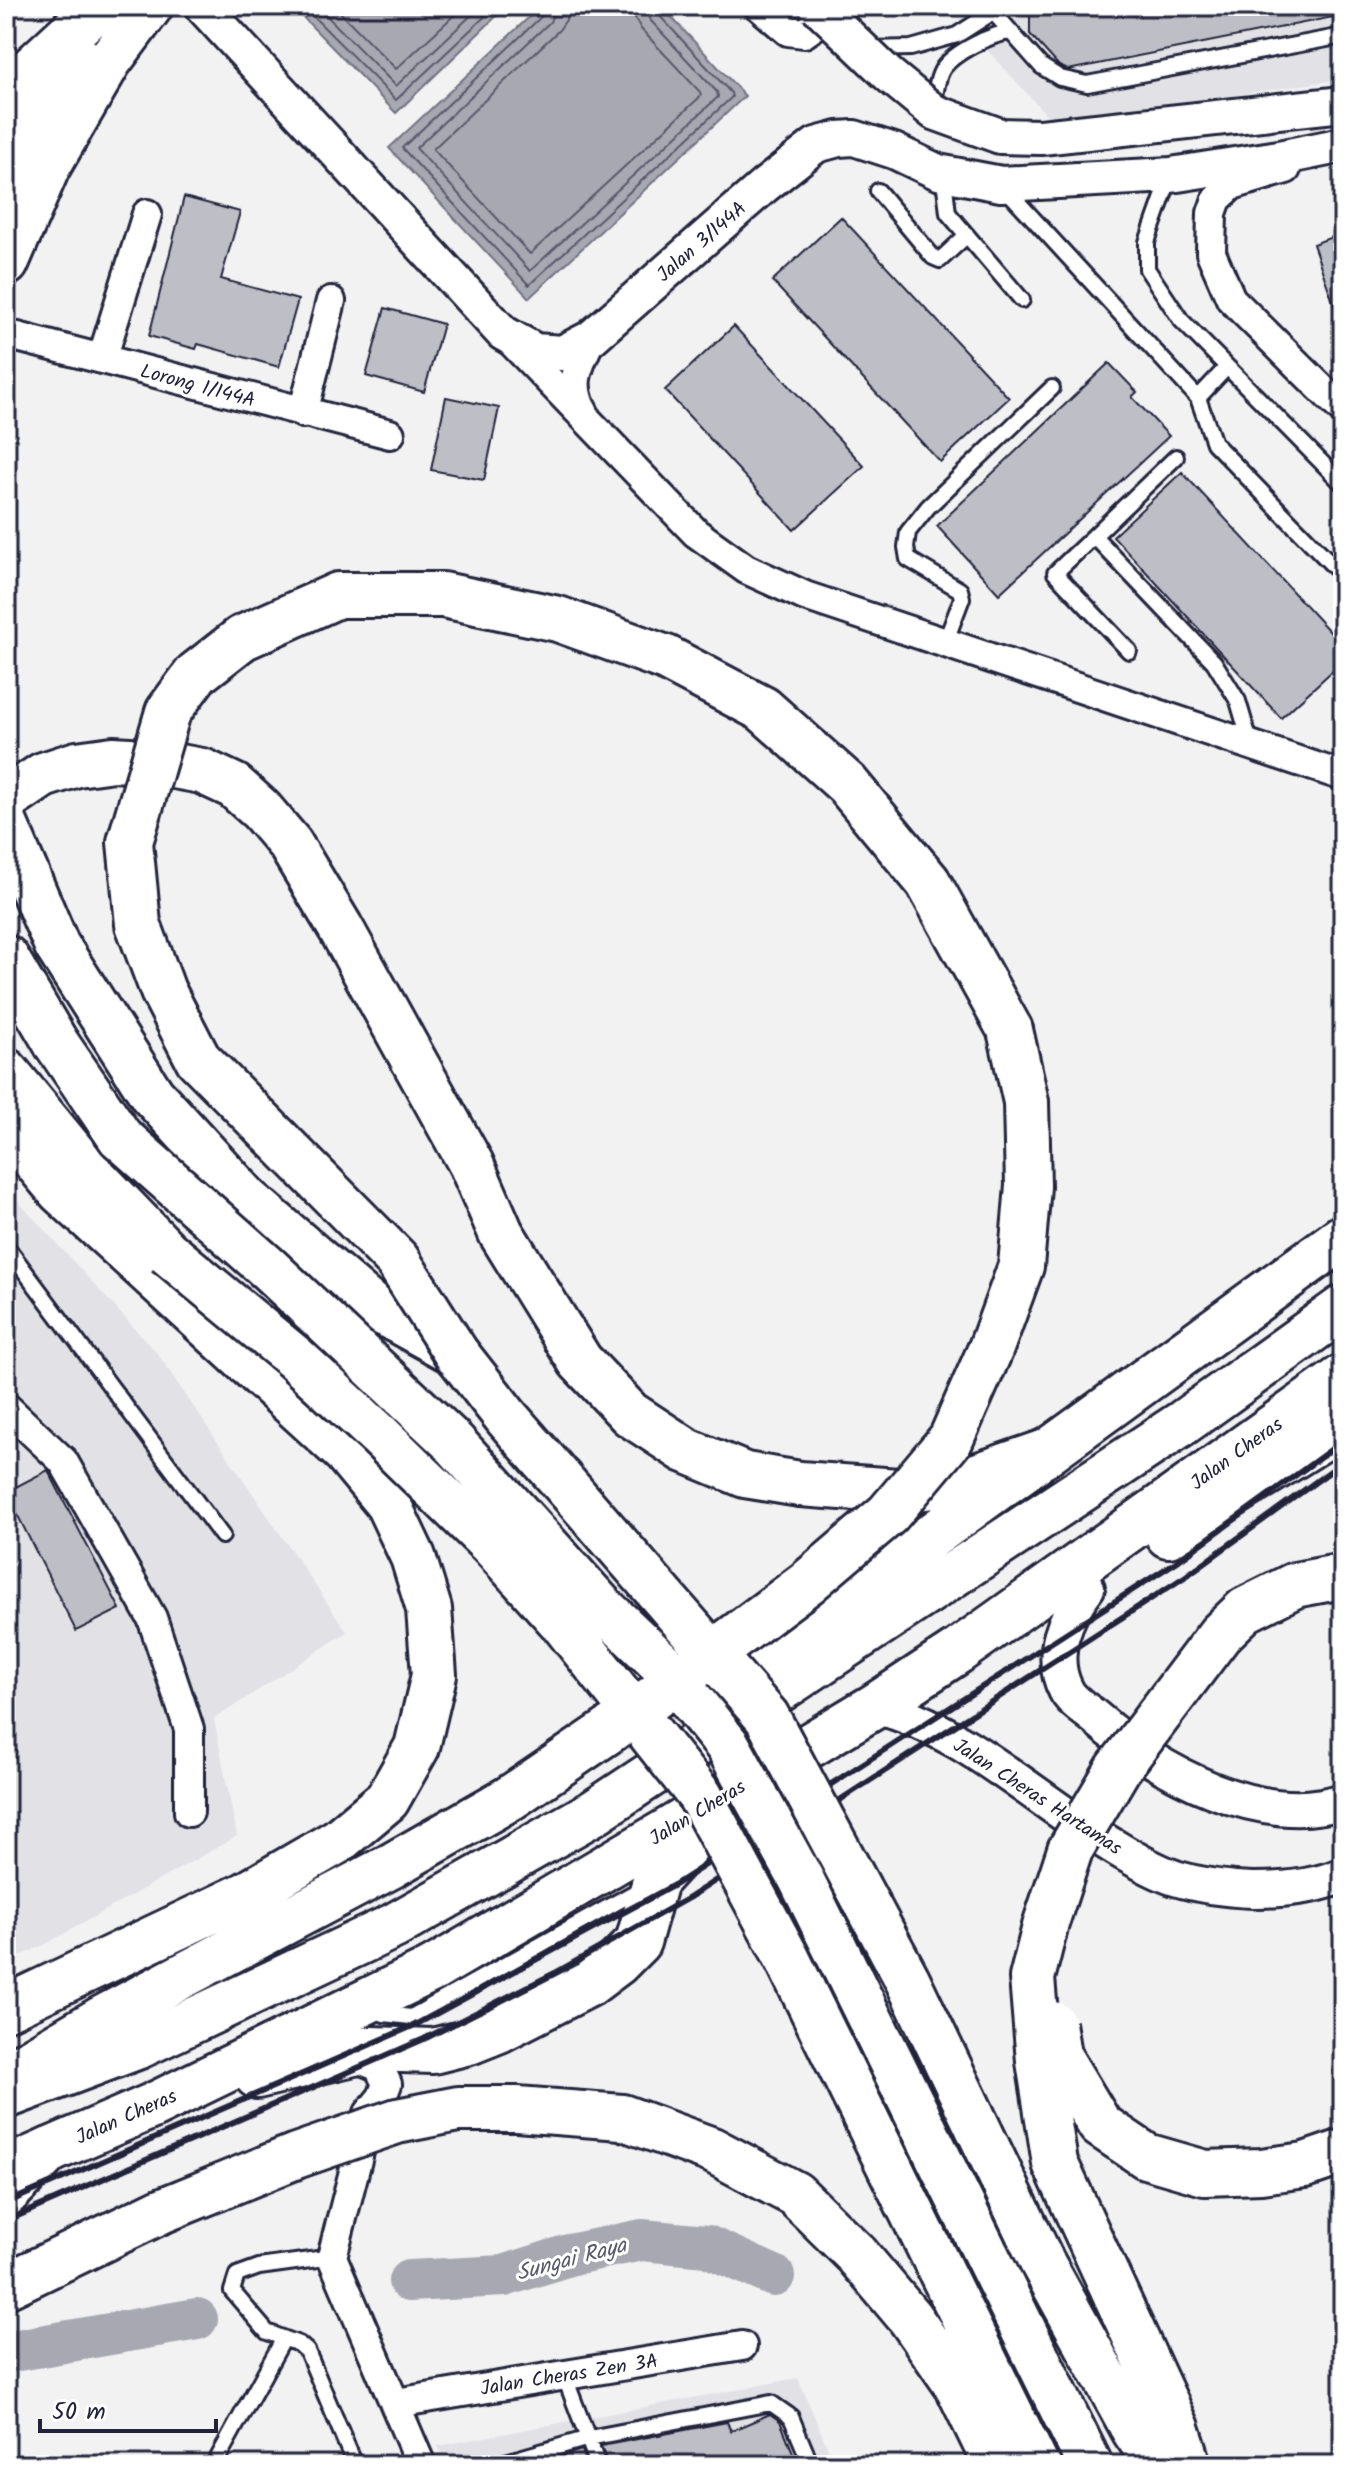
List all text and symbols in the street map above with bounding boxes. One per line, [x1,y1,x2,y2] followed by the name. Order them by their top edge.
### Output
[650,194,755,291] street label: Jalan 3/144A
[137,356,258,418] street label: Lorong 1/144A
[1184,1410,1291,1499] street label: Jalan Cheras
[946,1731,1128,1865] street label: Jalan Cheras Hartamas
[644,1772,753,1855] street label: Jalan Cheras
[71,2081,183,2154] street label: Jalan Cheras
[513,2229,632,2292] water label: Sungai Raya
[478,2346,661,2406] street label: Jalan Cheras Zen 3A
[40,2383,216,2433] scale bar
[52,2393,106,2432] text: 50 m

